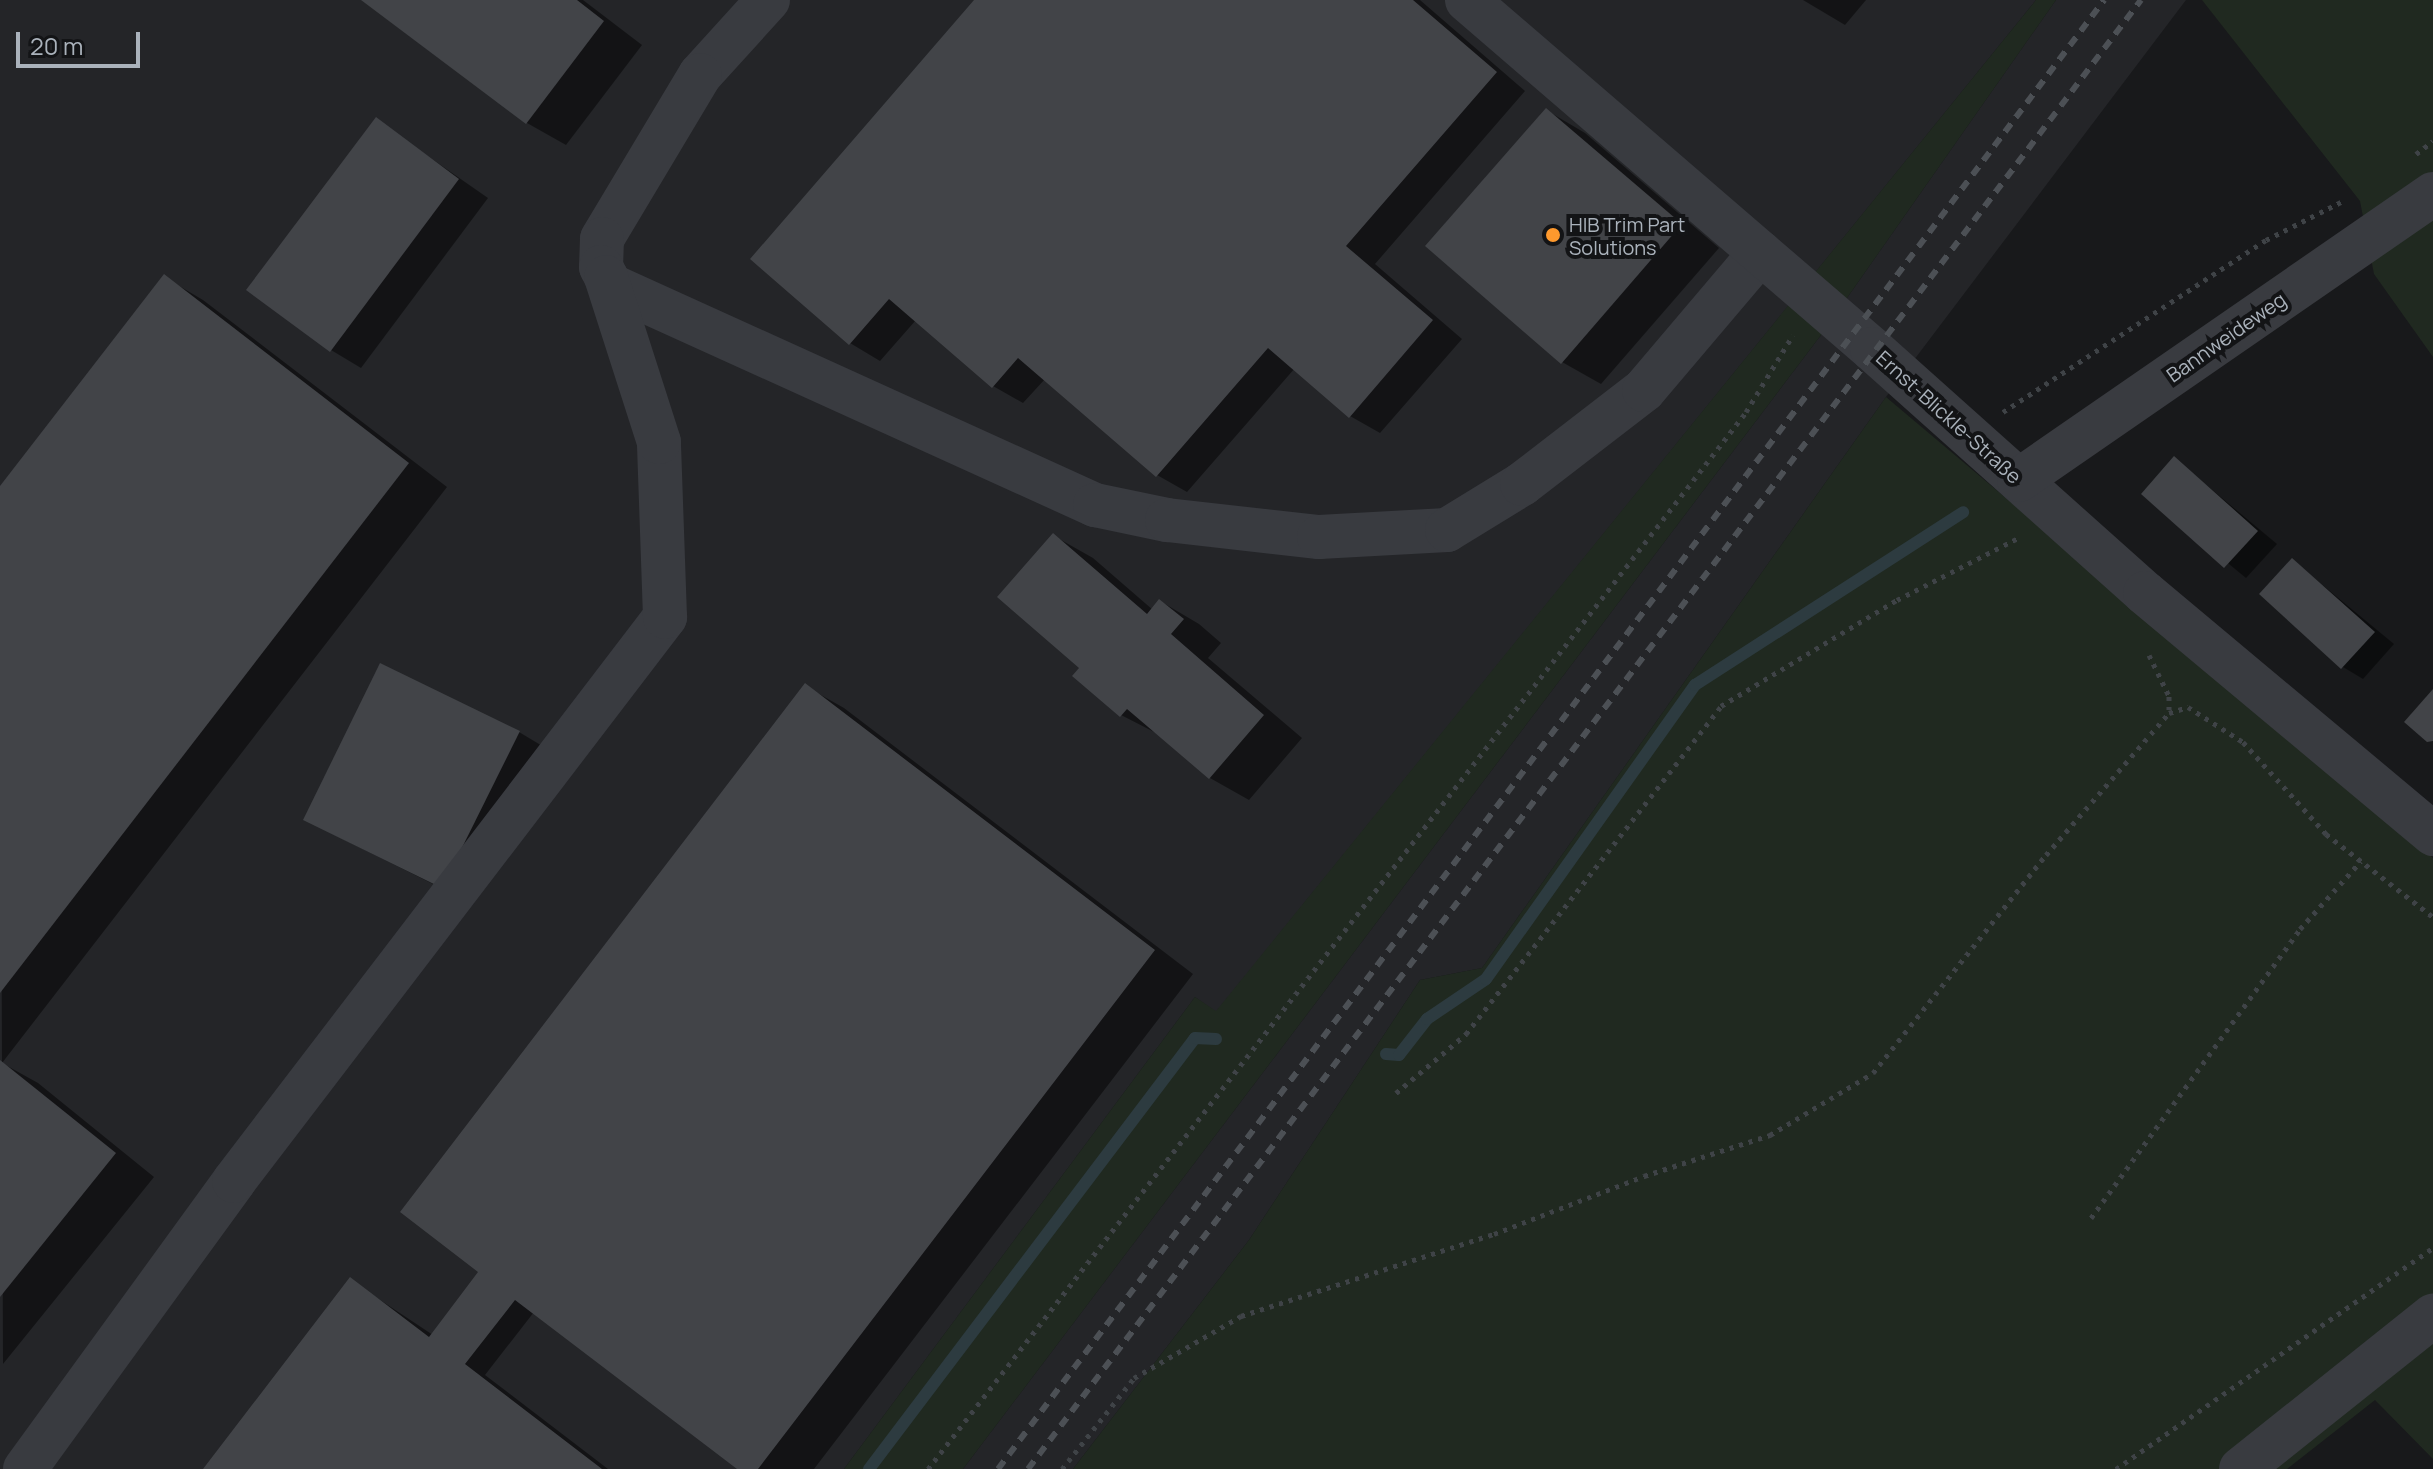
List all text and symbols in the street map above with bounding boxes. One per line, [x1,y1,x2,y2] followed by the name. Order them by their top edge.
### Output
[20,16,144,66] scale bar
[30,29,83,62] text: 20 m
[1569,212,1685,259] place label: HIB Trim Part Solutions
[1544,226,1562,244] marker: HIB Trim Part Solutions
[2162,287,2290,387] street label: Bannweideweg
[1872,346,2026,488] street label: Ernst-Blickle-Straße

